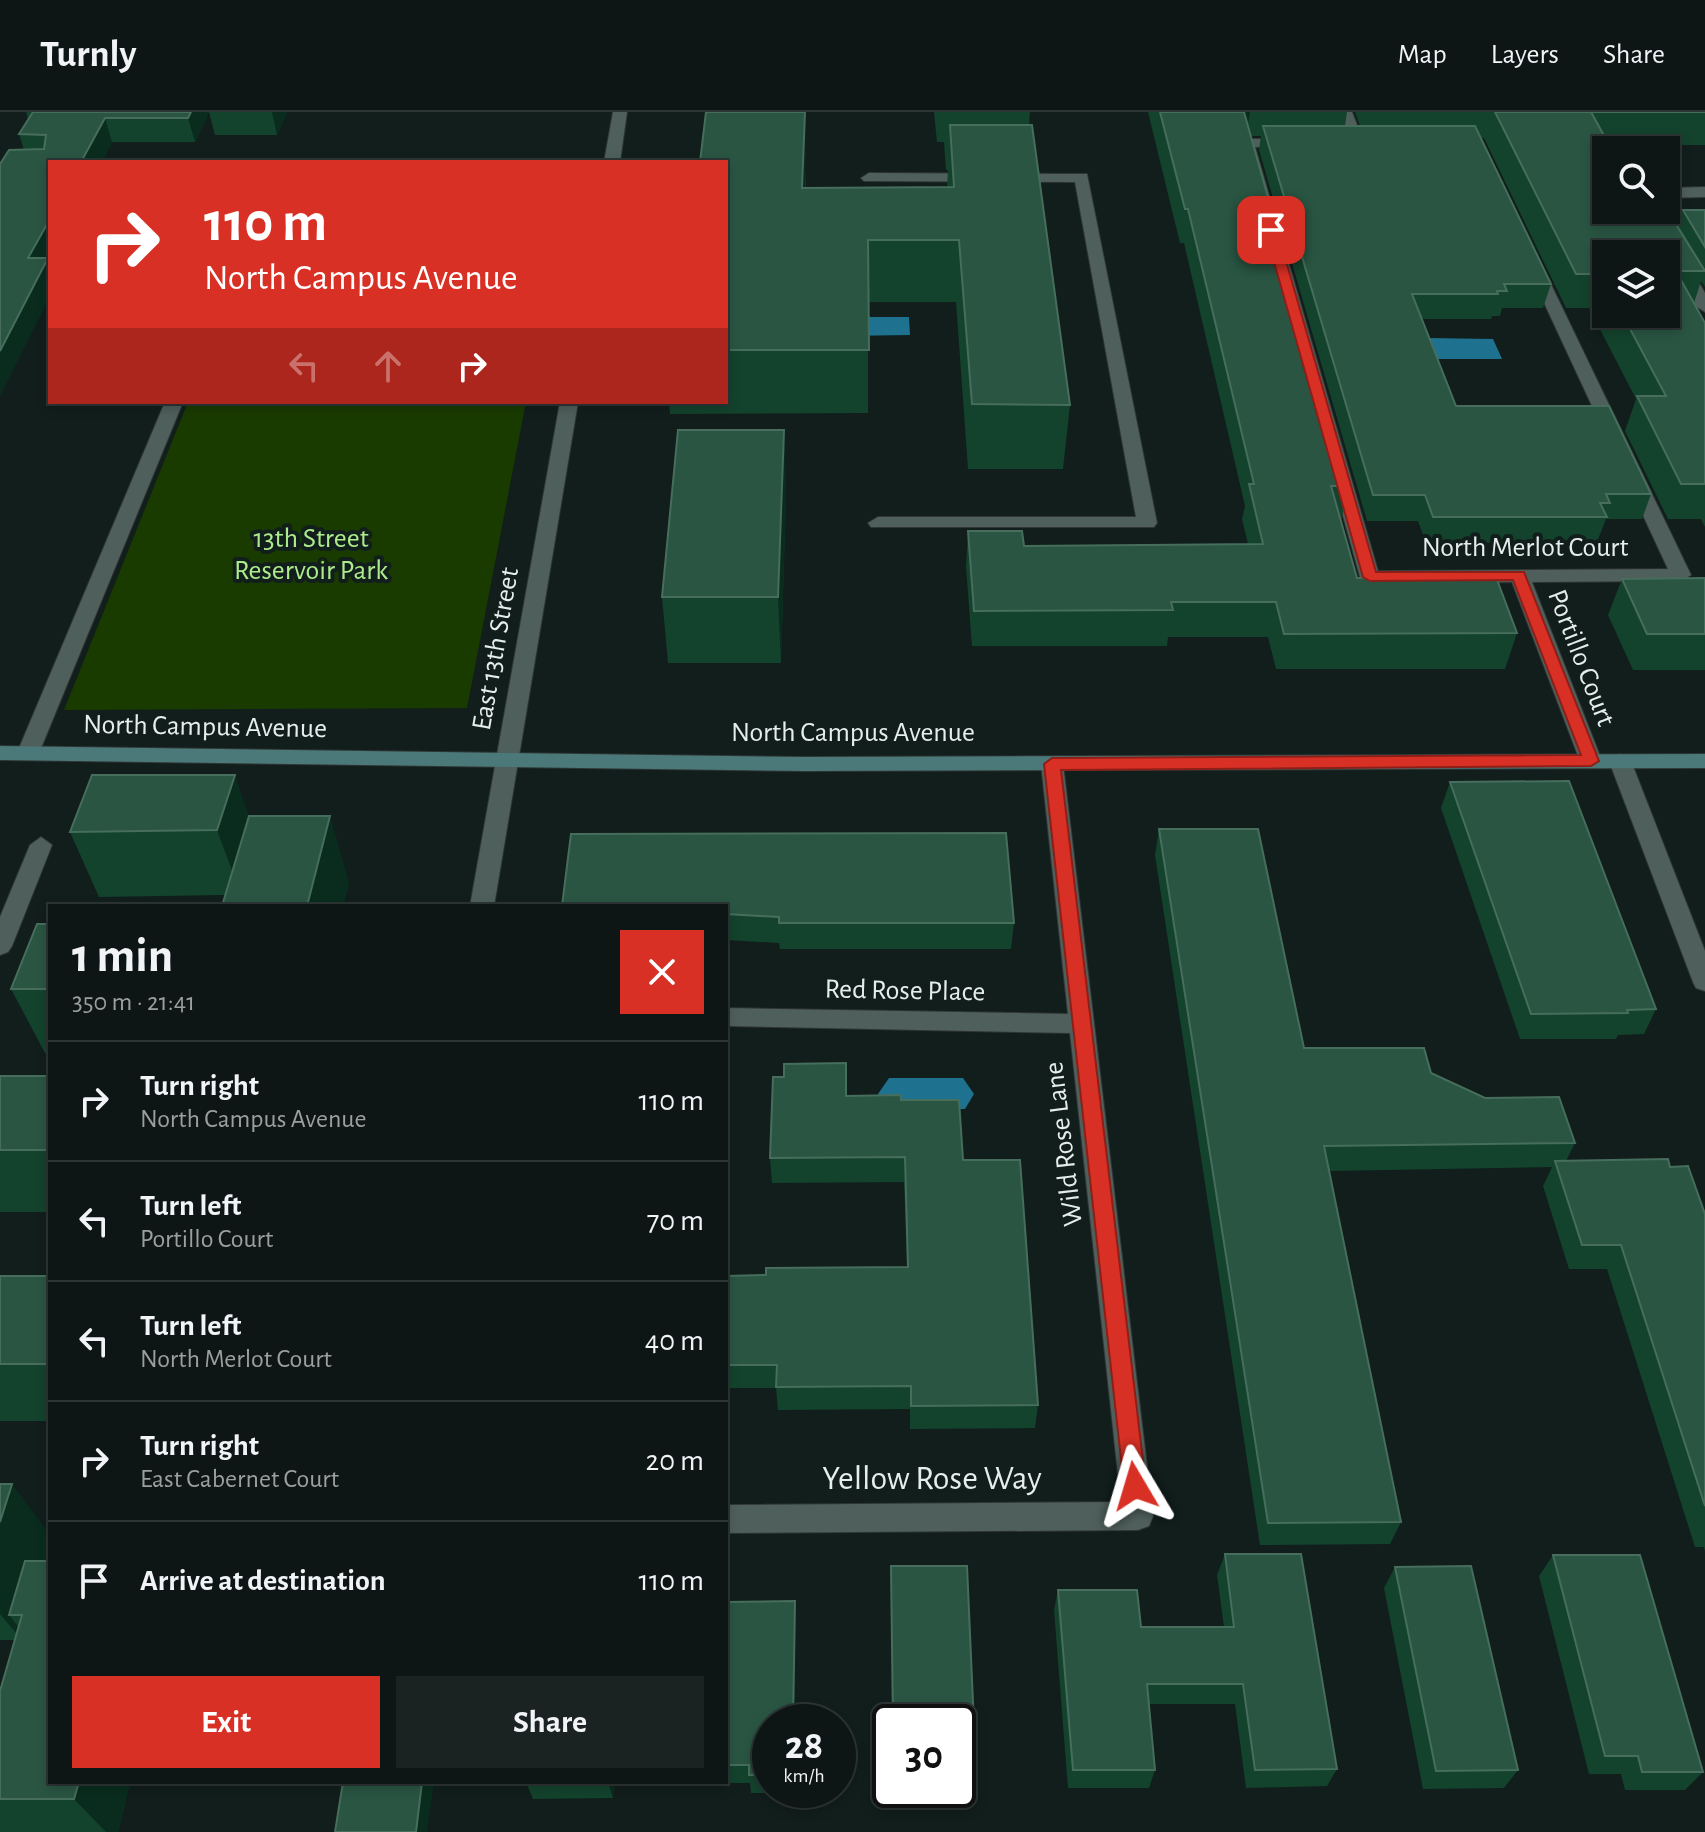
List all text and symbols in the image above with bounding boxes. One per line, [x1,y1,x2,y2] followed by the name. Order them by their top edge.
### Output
[40,36,136,74] text: Turnly
[1398,41,1447,69] text: Map
[1491,41,1559,69] text: Layers
[1603,41,1665,69] text: Share
[1592,136,1680,328] map controls
[1592,136,1680,224] button: search
[72,192,176,296] icon: right
[204,195,327,251] text: 110 m
[1237,196,1305,264] pin
[1249,208,1293,252] icon: arrive
[1592,240,1680,328] button: layers
[204,260,518,296] text: North Campus Avenue
[282,344,326,388] icon: left
[366,344,410,388] icon: ahead
[450,344,494,388] icon: right
[234,525,388,585] park label: 13th Street Reservoir Park
[1422,534,1628,562] street label: North Merlot Court
[468,565,524,733] street label: East 13th Street
[1542,586,1620,730] street label: Portillo Court
[83,711,327,743] street label: North Campus Avenue
[731,719,975,747] street label: North Campus Avenue
[620,930,704,1014] button: close
[72,933,173,981] text: 1 min
[824,976,986,1006] street label: Red Rose Place
[72,989,195,1015] text: 350 m · 21:41
[1040,1060,1088,1228] street label: Wild Rose Lane
[140,1071,259,1101] text: Turn right
[72,1079,116,1123] icon: right
[639,1086,704,1116] text: 110 m
[140,1106,367,1132] text: North Campus Avenue
[140,1191,241,1221] text: Turn left
[72,1199,116,1243] icon: left
[647,1206,704,1236] text: 70 m
[140,1226,273,1252] text: Portillo Court
[140,1311,241,1341] text: Turn left
[72,1319,116,1363] icon: left
[645,1326,704,1356] text: 40 m
[140,1346,332,1372] text: North Merlot Court
[140,1431,259,1461] text: Turn right
[72,1439,116,1483] icon: right
[1093,1444,1177,1528] position arrow
[646,1446,704,1476] text: 20 m
[822,1462,1042,1496] street label: Yellow Rose Way
[140,1466,339,1492] text: East Cabernet Court
[72,1559,116,1603] icon: arrive
[140,1566,386,1596] text: Arrive at destination
[639,1566,704,1596] text: 110 m
[72,1676,380,1768] button: Exit
[396,1676,704,1768] button: Share
[872,1704,976,1808] speed limit sign: 30
[785,1726,823,1766] text: 28
[783,1766,825,1786] text: km/h

